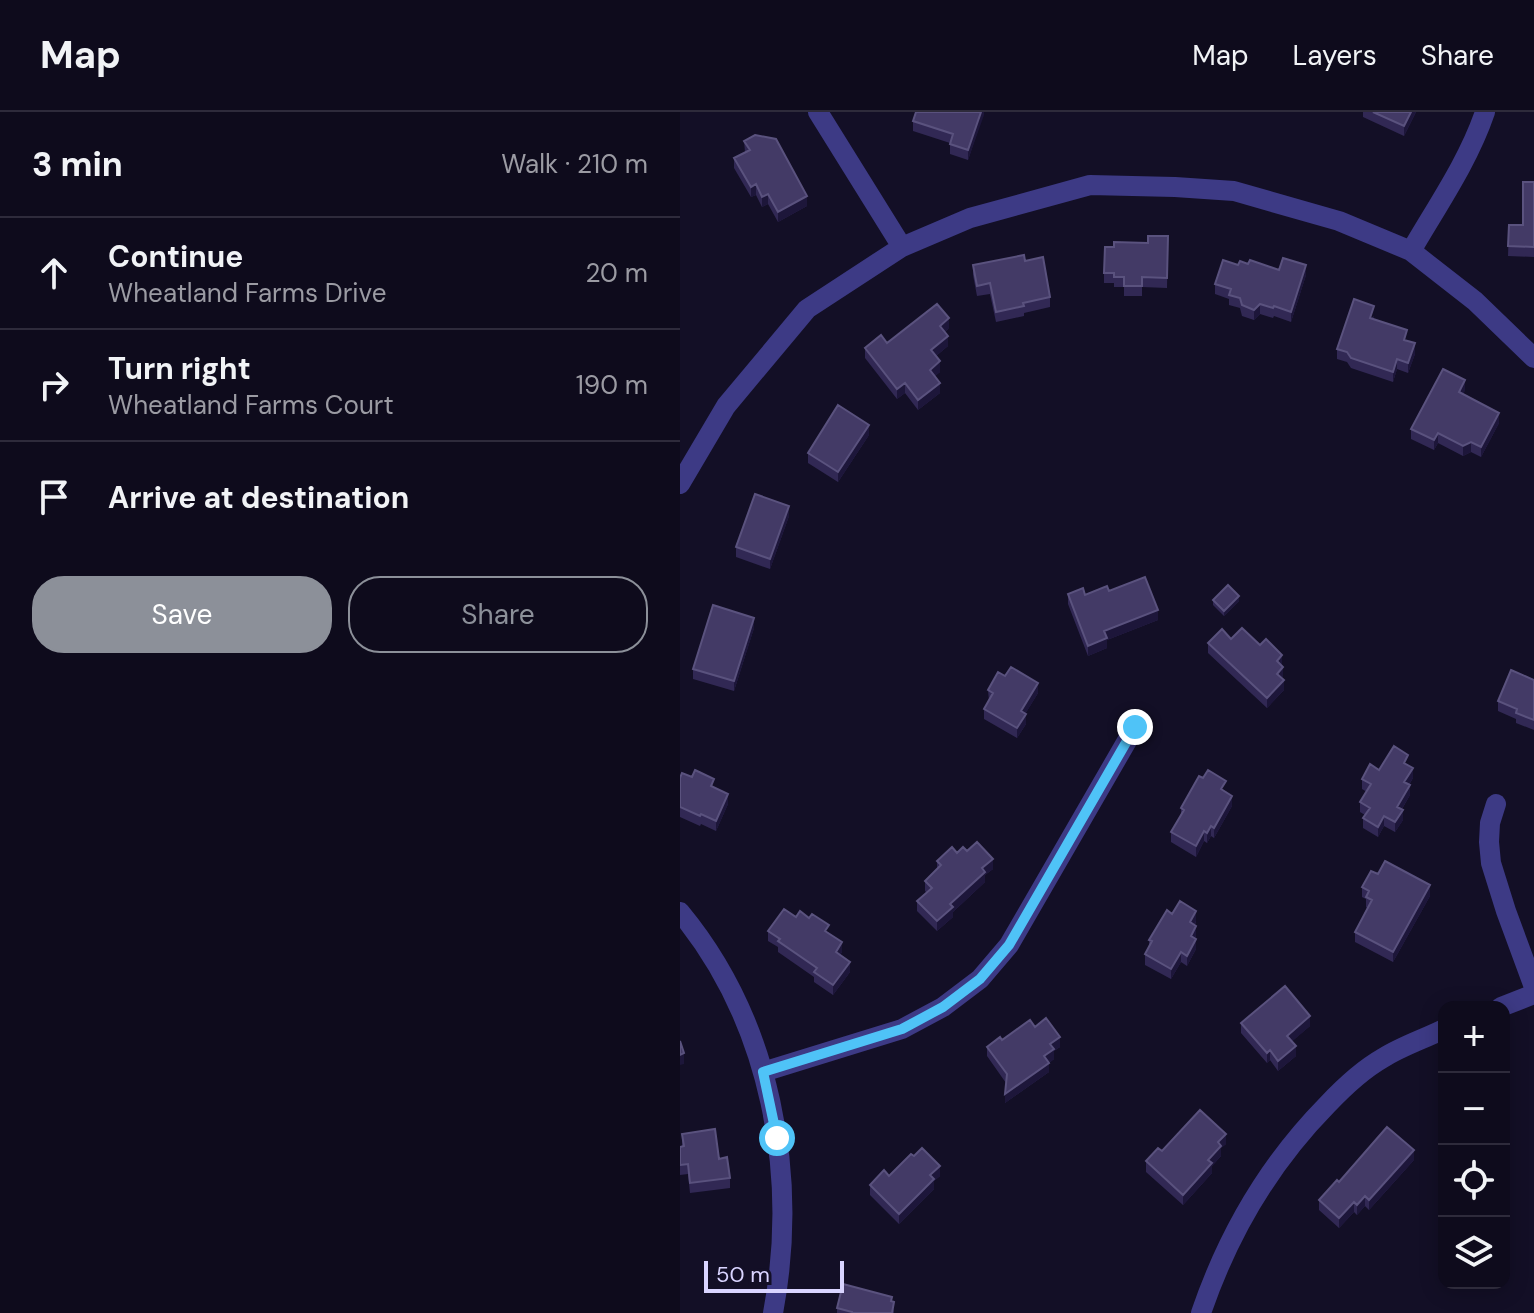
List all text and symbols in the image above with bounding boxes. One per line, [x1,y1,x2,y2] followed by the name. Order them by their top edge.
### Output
[40,30,121,80] text: Map
[1192,37,1249,74] text: Map
[1293,37,1377,74] text: Layers
[1421,37,1494,74] text: Share
[32,142,123,187] text: 3 min
[501,147,648,181] text: Walk · 210 m
[108,237,243,276] text: Continue
[32,251,76,295] icon: ahead
[585,256,648,290] text: 20 m
[108,276,386,310] text: Wheatland Farms Drive
[108,349,251,388] text: Turn right
[32,363,76,407] icon: right
[576,368,648,402] text: 190 m
[108,388,394,422] text: Wheatland Farms Court
[32,475,76,519] icon: arrive
[108,478,409,517] text: Arrive at destination
[32,576,332,653] button: Save
[348,576,648,653] button: Share
[1117,709,1153,745] route end
[1438,1001,1510,1289] map controls
[1438,1001,1510,1073] button: +
[1438,1073,1510,1145] button: −
[759,1120,795,1156] route start
[1438,1145,1510,1217] button: locate
[1438,1217,1510,1289] button: layers
[704,1257,844,1293] scale bar
[716,1260,770,1289] text: 50 m

